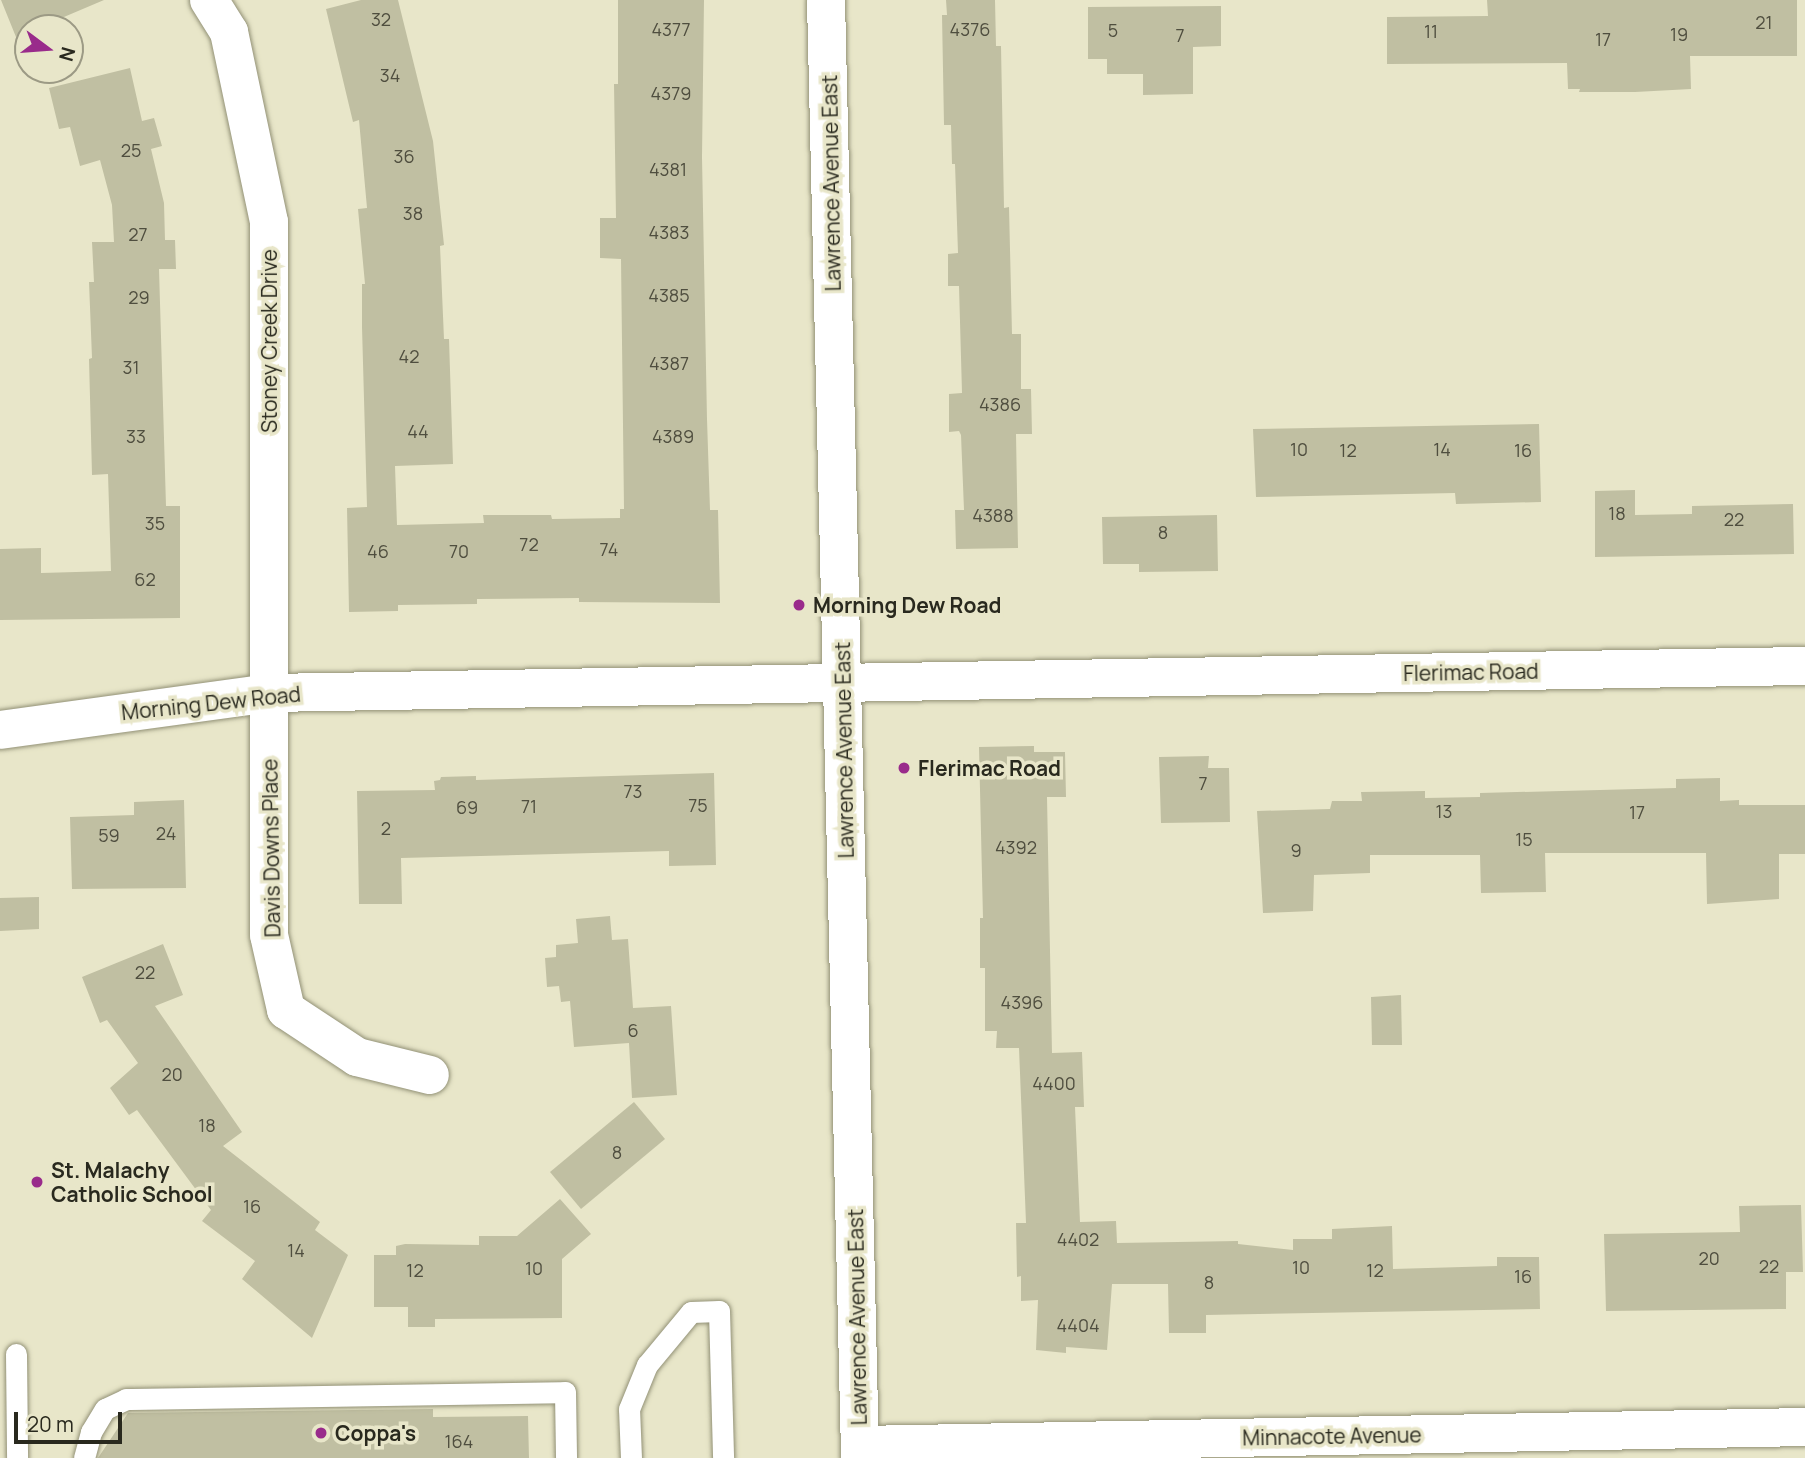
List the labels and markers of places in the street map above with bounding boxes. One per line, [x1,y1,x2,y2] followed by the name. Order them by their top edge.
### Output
[813,592,1001,618] place label: Morning Dew Road
[791,597,807,613] marker: Morning Dew Road
[918,755,1061,781] place label: Flerimac Road
[896,760,912,776] marker: Flerimac Road
[51,1157,213,1207] place label: St. Malachy Catholic School
[29,1174,45,1190] marker: St. Malachy Catholic School
[335,1420,416,1446] place label: Coppa's
[313,1425,329,1441] marker: Coppa's

